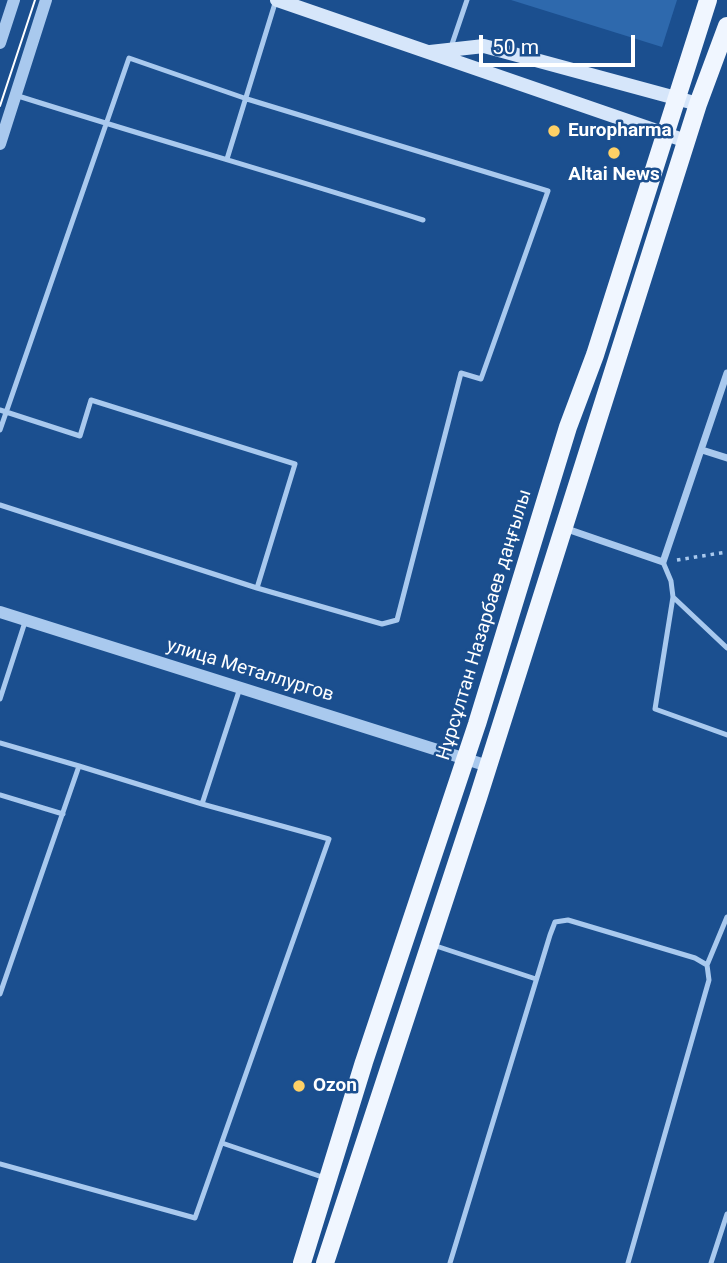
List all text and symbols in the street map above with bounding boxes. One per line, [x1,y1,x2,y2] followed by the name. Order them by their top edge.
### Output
[482,21,638,65] scale bar
[492,35,539,59] text: 50 m
[568,120,672,142] place label: Europharma
[546,123,562,139] marker: Europharma
[606,145,622,161] marker: Altai News
[568,164,660,186] place label: Altai News
[433,487,537,763] street label: Нұрсұлтан Назарбаев даңғылы
[164,635,336,707] street label: улица Металлургов
[313,1075,357,1097] place label: Ozon
[291,1078,307,1094] marker: Ozon

